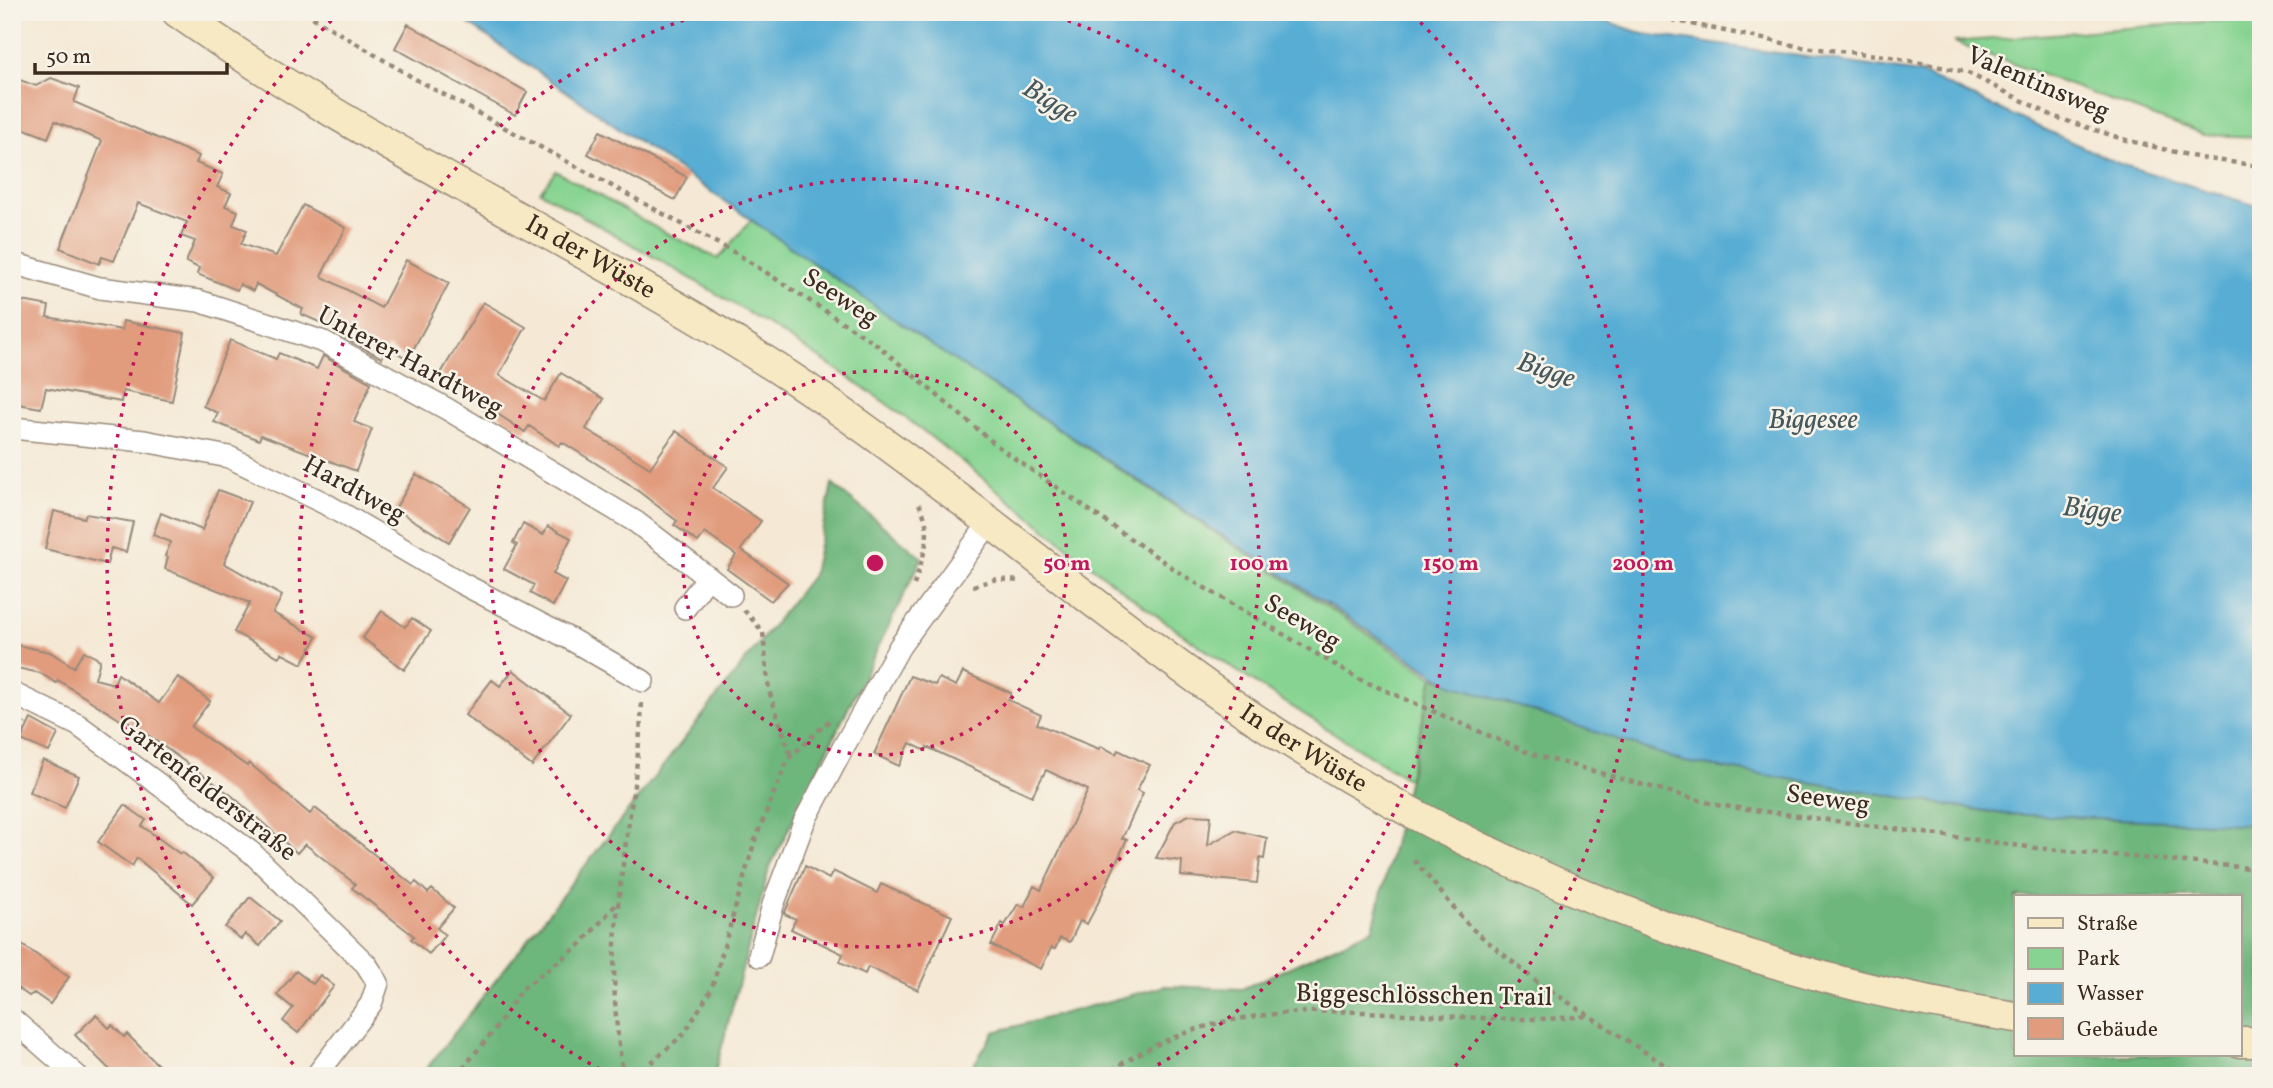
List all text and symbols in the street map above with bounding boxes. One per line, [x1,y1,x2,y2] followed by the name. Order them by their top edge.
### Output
[35,32,228,76] scale bar
[1961,38,2115,130] street label: Valentinsweg
[46,43,91,72] text: 50 m
[1015,70,1085,134] water label: Bigge
[519,206,662,309] street label: In der Wüste
[795,260,885,336] street label: Seeweg
[310,298,510,426] street label: Unterer Hardtweg
[1512,343,1580,399] water label: Bigge
[1768,401,1858,440] water label: Biggesee
[296,447,412,533] street label: Hardtweg
[2060,488,2124,534] water label: Bigge
[1043,550,1091,579] text: 50 m
[1229,550,1289,579] text: 100 m
[1423,550,1479,579] text: 150 m
[1612,550,1674,579] text: 200 m
[863,551,887,575] centre of rings
[1257,586,1347,660] street label: Seeweg
[1232,696,1374,802] street label: In der Wüste
[110,708,304,870] street label: Gartenfelderstraße
[1784,776,1872,824] street label: Seeweg
[2014,895,2242,1056] legend
[2077,910,2138,939] text: Straße
[2077,945,2120,974] text: Park
[1295,976,1553,1016] street label: Biggeschlösschen Trail
[2077,980,2144,1009] text: Wasser
[2077,1016,2158,1045] text: Gebäude

